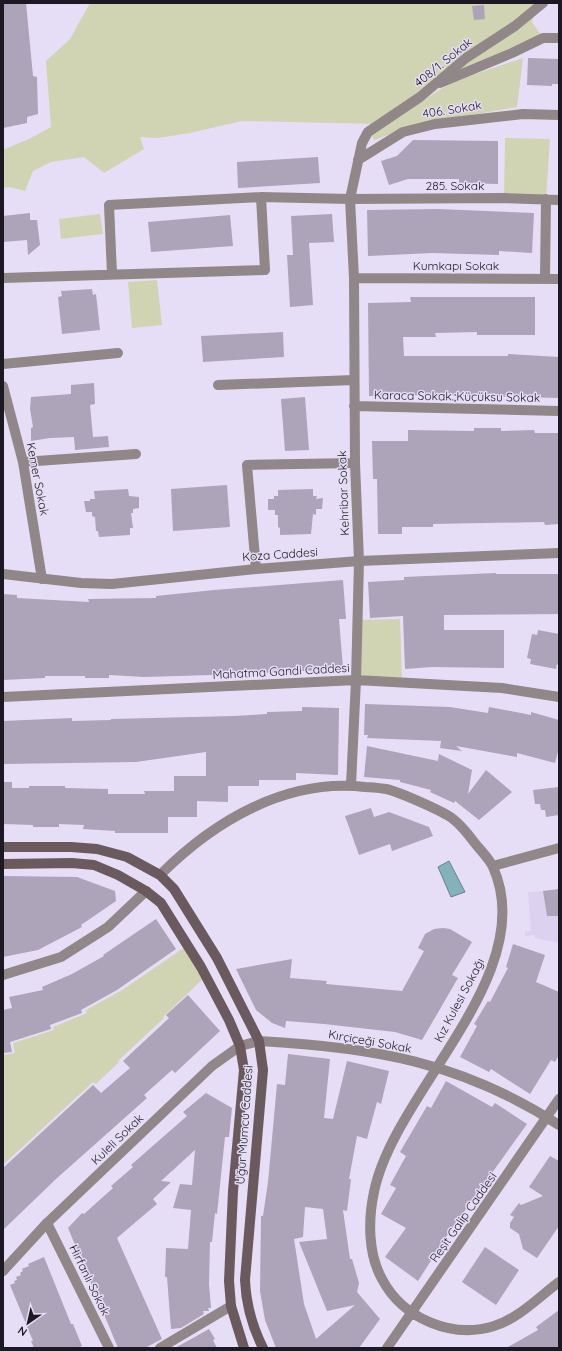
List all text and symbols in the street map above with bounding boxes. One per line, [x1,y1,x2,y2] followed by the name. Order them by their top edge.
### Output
[411,34,475,90] street label: 408/1. Sokak
[421,97,483,121] street label: 406. Sokak
[426,178,484,193] street label: 285. Sokak
[413,258,499,273] street label: Kumkapı Sokak
[374,387,540,405] street label: Karaca Sokak.;Küçüksu Sokak
[24,441,52,517] street label: Kemer Sokak
[334,450,352,536] street label: Kehribar Sokak
[242,544,318,564] street label: Koza Caddesi
[212,660,350,682] street label: Mahatma Gandi Caddesi
[431,955,487,1045] street label: Kız Kulesi Sokağı
[327,1026,413,1056] street label: Kırçiçeği Sokak
[232,1065,256,1185] street label: Uğur Mumcu Caddesi
[88,1110,146,1168] street label: Kuleli Sokak
[426,1169,500,1265] street label: Reşit Galip Caddesi
[66,1242,114,1318] street label: Hirfanlı Sokak
[8,1303,48,1343] north arrow
[15,1323,30,1339] text: N

